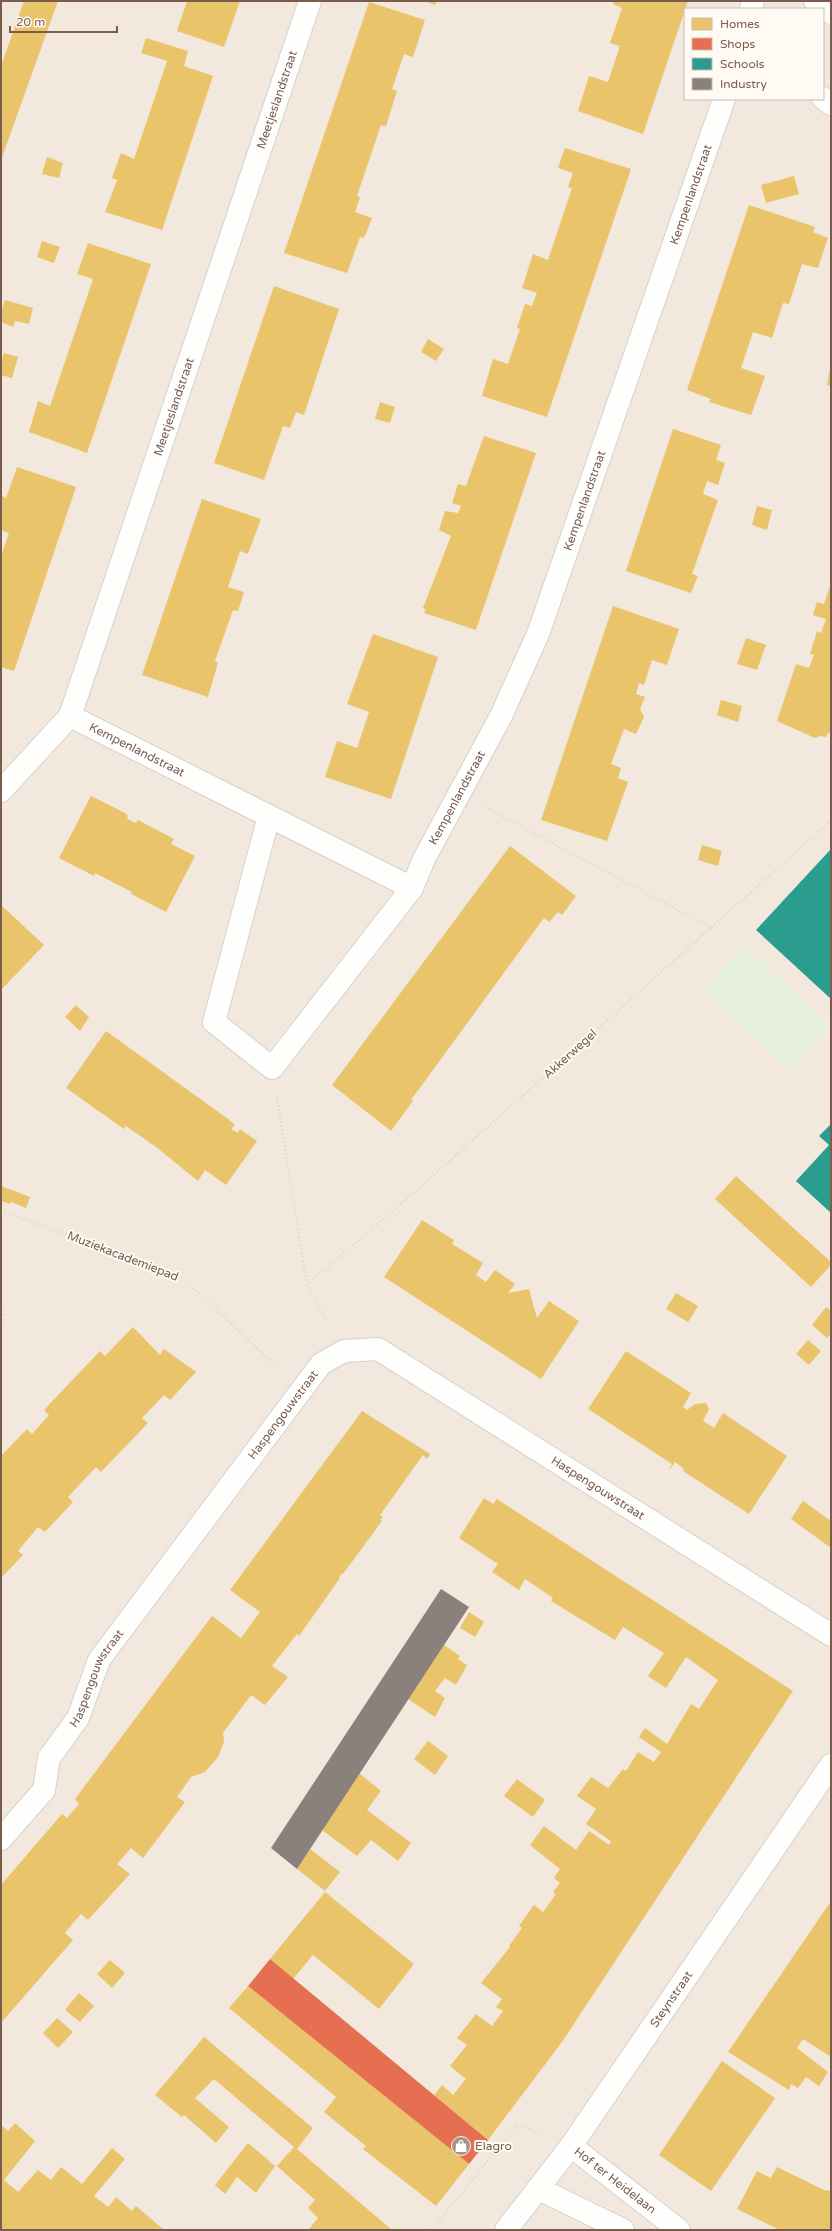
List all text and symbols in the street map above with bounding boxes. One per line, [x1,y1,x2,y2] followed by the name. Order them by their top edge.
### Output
[10,8,117,34] scale bar
[684,8,824,100] legend
[16,15,45,29] text: 20 m
[720,17,760,31] text: Homes
[720,37,755,51] text: Shops
[254,48,300,151] street label: Meetjeslandstraat
[720,57,765,71] text: Schools
[720,77,767,91] text: Industry
[667,142,715,246] street label: Kempenlandstraat
[151,356,197,458] street label: Meetjeslandstraat
[561,448,608,553] street label: Kempenlandstraat
[87,720,187,780] street label: Kempenlandstraat
[426,748,488,847] street label: Kempenlandstraat
[540,1026,600,1082] street label: Akkerwegel
[65,1228,181,1284] street label: Muziekacademiepad
[245,1367,321,1462] street label: Haspengouwstraat
[549,1453,648,1523] street label: Haspengouwstraat
[67,1626,127,1730] street label: Haspengouwstraat
[647,1968,696,2030] street label: Steynstraat
[450,2135,472,2157] shop icon: Elagro
[475,2139,512,2153] place label: Elagro
[572,2144,659,2217] street label: Hof ter Heidelaan

